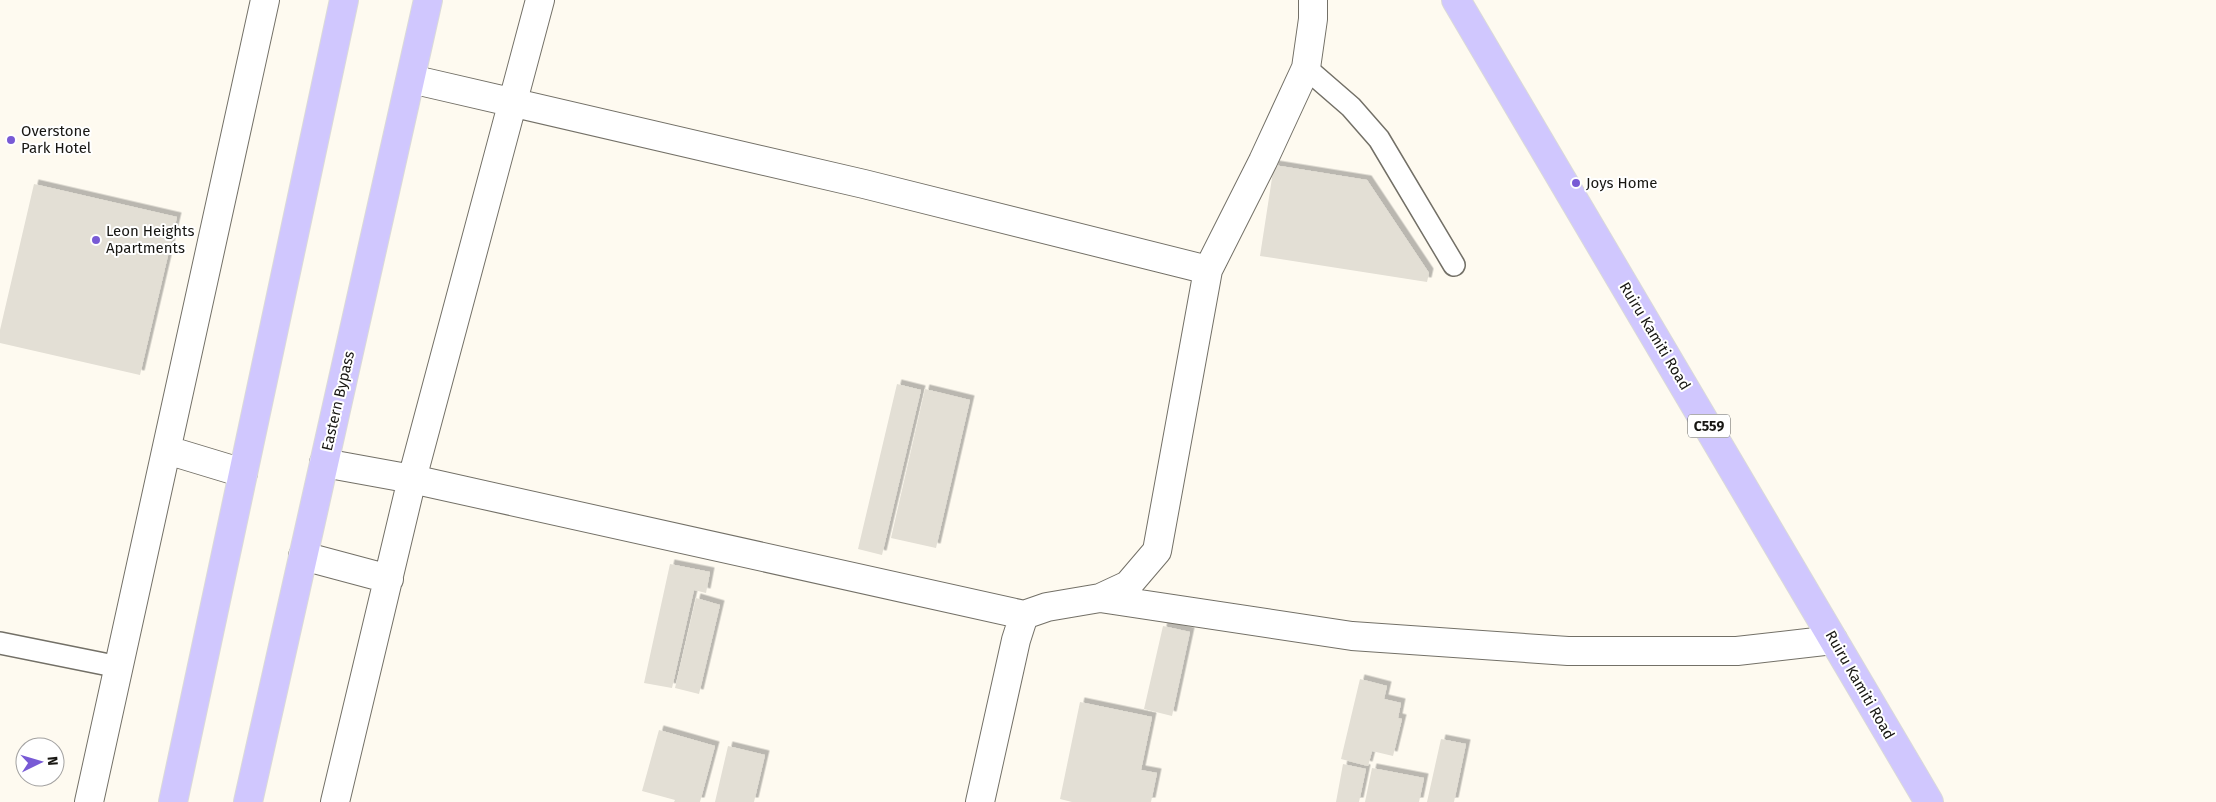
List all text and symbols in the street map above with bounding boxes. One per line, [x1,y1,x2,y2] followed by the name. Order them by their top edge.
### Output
[21,122,92,157] place label: Overstone Park Hotel
[5,134,17,146] marker: Overstone Park Hotel
[1586,174,1658,192] place label: Joys Home
[1570,177,1582,189] marker: Joys Home
[106,222,194,257] place label: Leon Heights Apartments
[90,234,102,246] marker: Leon Heights Apartments
[1616,279,1694,393] street label: Ruiru Kamiti Road
[318,349,358,453] street label: Eastern Bypass
[1688,414,1730,438] road number: C559
[1822,627,1898,743] street label: Ruiru Kamiti Road
[15,737,65,787] north arrow
[44,756,61,766] text: N

